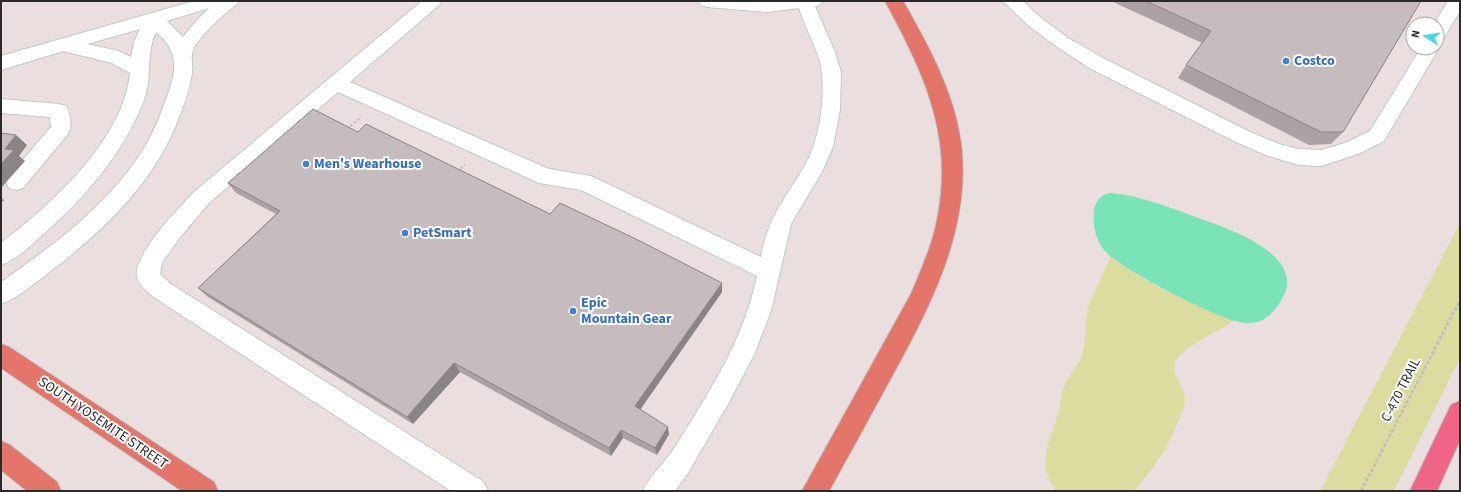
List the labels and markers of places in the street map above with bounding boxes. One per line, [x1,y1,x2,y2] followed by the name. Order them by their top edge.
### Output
[1294,51,1335,71] place label: Costco
[1281,56,1291,66] marker: Costco
[314,154,421,174] place label: Men's Wearhouse
[301,159,311,169] marker: Men's Wearhouse
[413,223,472,243] place label: PetSmart
[400,228,410,238] marker: PetSmart
[581,293,672,329] place label: Epic Mountain Gear
[568,306,578,316] marker: Epic Mountain Gear

